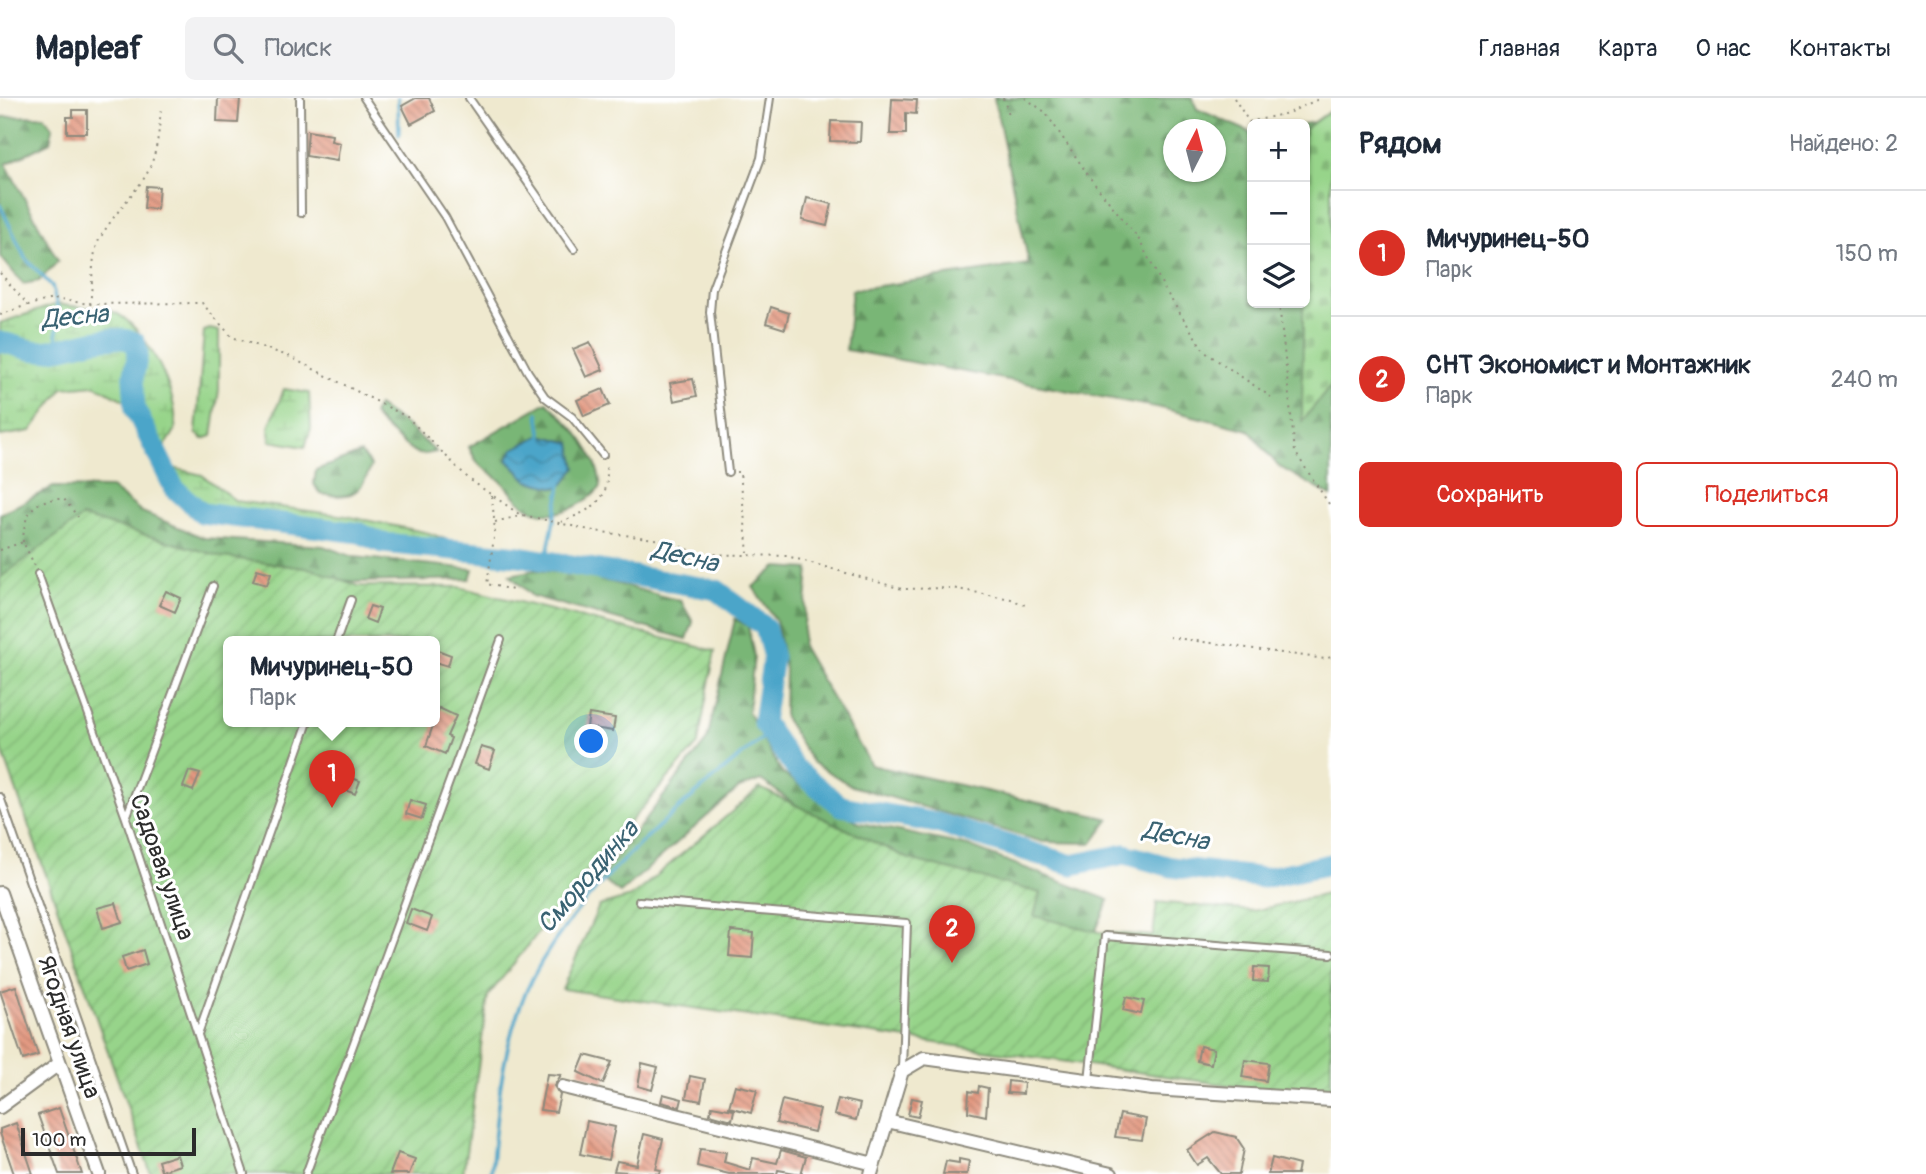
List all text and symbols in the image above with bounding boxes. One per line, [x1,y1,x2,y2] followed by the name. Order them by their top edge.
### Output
[185,17,675,80] search box
[35,28,143,69] text: Mapleaf
[209,29,247,67] icon: search
[265,32,332,64] text: Поиск
[1479,34,1560,63] text: Главная
[1598,34,1658,63] text: Карта
[1696,34,1751,63] text: О нас
[1789,34,1891,63] text: Контакты
[1163,119,1226,182] north arrow
[1247,119,1310,308] map controls
[1247,119,1310,182] button: +
[1359,125,1442,162] text: Рядом
[1789,129,1898,158] text: Найдено: 2
[1247,182,1310,245] button: −
[1426,223,1589,255] text: Мичуринец-50
[1378,239,1387,268] text: 1
[1835,239,1898,268] text: 150 m
[1247,245,1310,308] button: layers
[1426,255,1473,284] text: Парк
[38,298,112,336] water label: Десна
[1426,349,1751,381] text: СНТ Экономист и Монтажник
[1376,365,1388,394] text: 2
[1831,365,1898,394] text: 240 m
[1426,381,1473,410] text: Парк
[1359,462,1622,527] button: Сохранить
[1636,462,1898,527] button: Поделиться
[647,533,723,581] water label: Десна
[223,636,440,727] popup
[250,651,413,683] text: Мичуринец-50
[250,683,297,712] text: Парк
[574,724,608,758] your location
[309,750,355,808] pin: 1
[123,790,201,944] street label: Садовая улица
[530,813,647,940] water label: Смородинка
[1138,814,1214,858] water label: Десна
[929,905,975,963] pin: 2
[31,952,107,1102] street label: Ягодная улица
[21,1125,196,1157] scale bar
[32,1128,86,1152] text: 100 m

